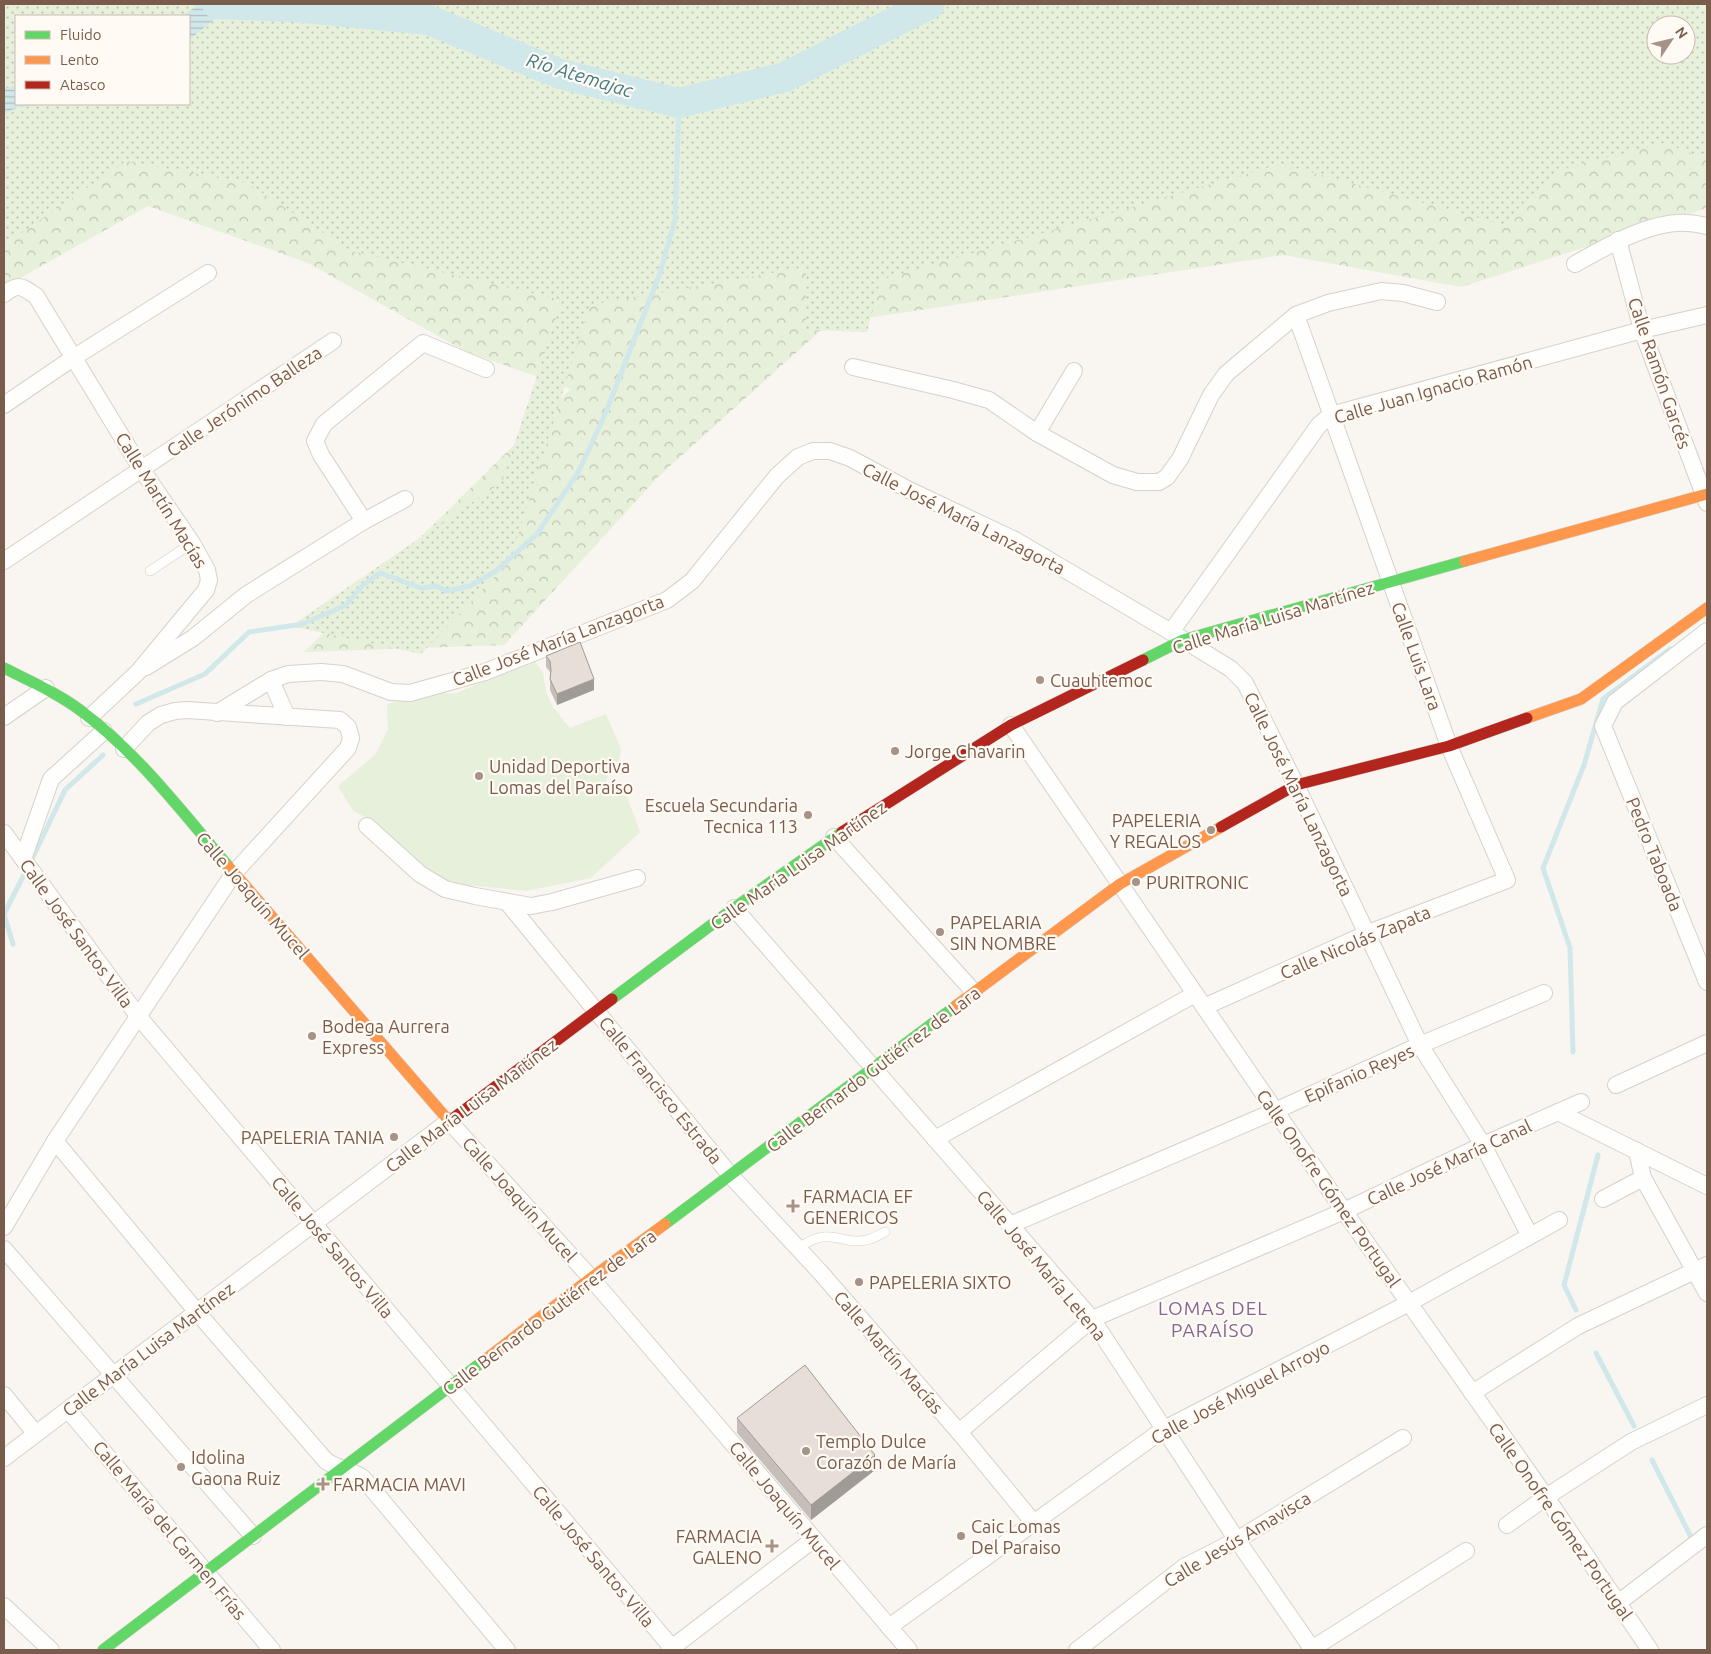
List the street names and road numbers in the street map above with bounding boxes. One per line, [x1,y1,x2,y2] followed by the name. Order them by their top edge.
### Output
[1625,295,1695,451] street label: Calle Ramón Garcés
[163,342,325,460] street label: Calle Jerónimo Balleza
[1332,351,1534,427] street label: Calle Juan Ignacio Ramón
[112,429,212,572] street label: Calle Martín Macías
[859,458,1069,578] street label: Calle José María Lanzagorta
[1170,577,1376,657] street label: Calle María Luisa Martínez
[450,590,666,690] street label: Calle José María Lanzagorta
[1388,599,1446,713] street label: Calle Luis Lara
[1241,689,1357,899] street label: Calle José María Lanzagorta
[1623,794,1687,914] street label: Pedro Taboada
[706,797,890,933] street label: Calle María Luisa Martínez
[193,828,314,962] street label: Calle Joaquín Mucel
[16,855,138,1011] street label: Calle José Santos Villa
[1277,901,1433,983] street label: Calle Nicolás Zapata
[762,982,984,1156] street label: Calle Bernardo Gutiérrez de Lara
[595,1012,727,1168] street label: Calle Francisco Estrada
[381,1034,561,1176] street label: Calle María Luisa Martínez
[1301,1040,1417,1106] street label: Epifanio Reyes
[1253,1086,1405,1291] street label: Calle Onofre Gómez Portugal
[1364,1115,1535,1209] street label: Calle José María Canal
[459,1133,581,1266] street label: Calle Joaquín Mucel
[268,1172,398,1322] street label: Calle José Santos Villa
[973,1186,1111,1344] street label: Calle José María Letena
[438,1225,660,1399] street label: Calle Bernardo Gutiérrez de Lara
[58,1278,238,1420] street label: Calle María Luisa Martínez
[830,1287,948,1418] street label: Calle Martín Macías
[1147,1336,1333,1448] street label: Calle José Miguel Arroyo
[1485,1419,1637,1624] street label: Calle Onofre Gómez Portugal
[89,1437,251,1624] street label: Calle María del Carmen Frías
[726,1437,845,1573] street label: Calle Joaquín Mucel
[529,1481,659,1631] street label: Calle José Santos Villa
[1160,1487,1314,1591] street label: Calle Jesús Amavisca

